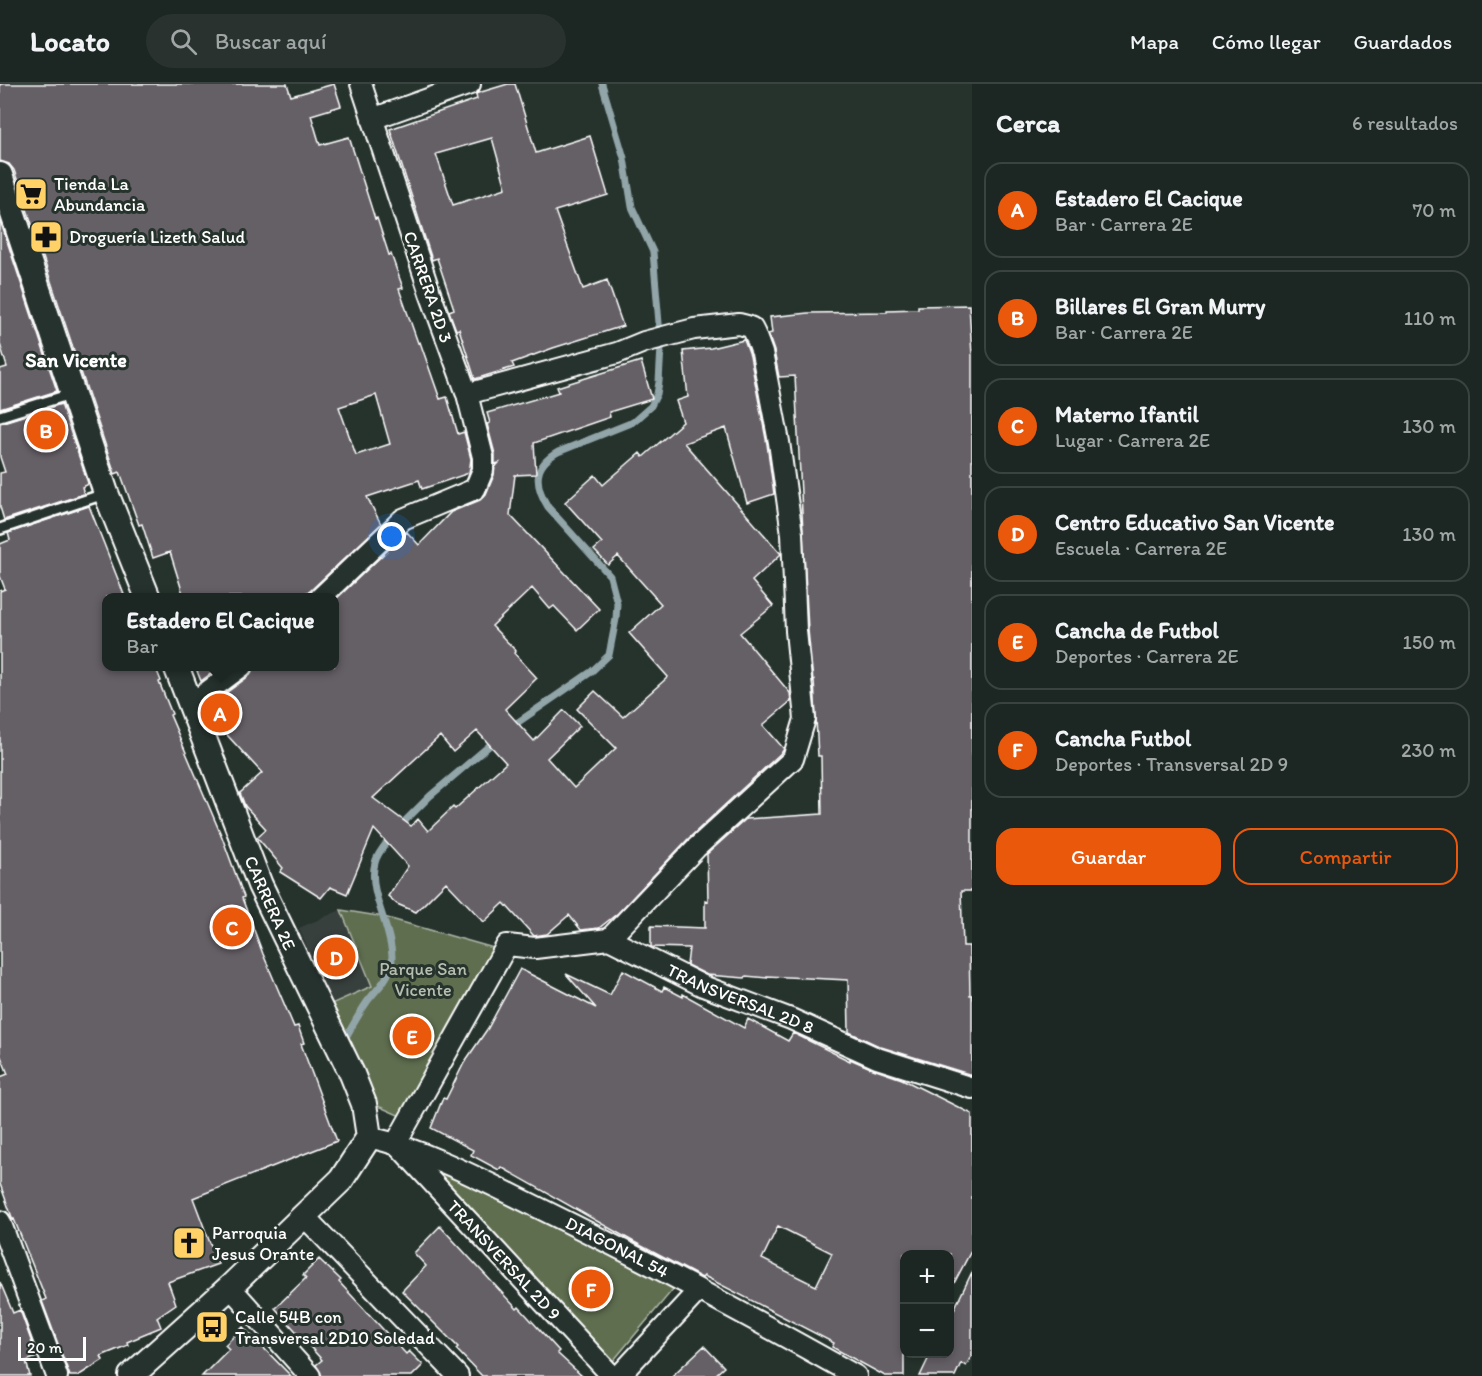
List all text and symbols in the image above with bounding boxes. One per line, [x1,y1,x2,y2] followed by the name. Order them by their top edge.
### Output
[146,14,566,68] search box
[30,24,110,58] text: Locato
[167,25,200,58] icon: search
[215,28,326,55] text: Buscar aquí
[1130,29,1179,54] text: Mapa
[1212,29,1321,54] text: Cómo llegar
[1354,29,1452,54] text: Guardados
[996,107,1060,139] text: Cerca
[1352,111,1458,135] text: 6 resultados
[54,173,146,216] place label: Tienda La Abundancia
[13,176,49,212] supermarket icon: Tienda La Abundancia
[1055,185,1243,212] text: Estadero El Cacique
[1011,198,1024,222] text: A
[1412,198,1456,222] text: 70 m
[1055,212,1193,236] text: Bar · Carrera 2E
[28,219,64,255] pharmacy icon: Droguería Lizeth Salud
[69,226,246,248] place label: Droguería Lizeth Salud
[399,228,457,346] street label: CARRERA 2D 3
[1055,293,1265,320] text: Billares El Gran Murry
[1011,306,1024,330] text: B
[1404,306,1456,330] text: 110 m
[1055,320,1193,344] text: Bar · Carrera 2E
[25,348,127,372] district label: San Vicente
[1055,401,1199,428] text: Materno Ifantil
[26,408,66,452] pin: B
[1011,414,1024,438] text: C
[1402,414,1456,438] text: 130 m
[1055,428,1210,452] text: Lugar · Carrera 2E
[1055,509,1335,536] text: Centro Educativo San Vicente
[377,522,406,551] your location
[1011,522,1024,546] text: D
[1402,522,1456,546] text: 130 m
[1055,536,1227,560] text: Escuela · Carrera 2E
[102,593,339,671] popup
[127,607,314,634] text: Estadero El Cacique
[1055,617,1219,644] text: Cancha de Futbol
[1012,630,1023,654] text: E
[1403,630,1456,654] text: 150 m
[127,634,158,658] text: Bar
[1055,644,1239,668] text: Deportes · Carrera 2E
[200,690,240,736] pin: A
[1055,725,1191,752] text: Cancha Futbol
[1012,738,1023,762] text: F
[1401,738,1456,762] text: 230 m
[1055,752,1288,776] text: Deportes · Transversal 2D 9
[996,828,1221,885] button: Guardar
[1233,828,1458,885] button: Compartir
[239,852,301,954] street label: CARRERA 2E
[212,904,252,950] pin: C
[316,934,356,980] pin: D
[379,958,467,1001] park label: Parque San Vicente
[663,959,818,1039] street label: TRANSVERSAL 2D 8
[392,1014,432,1058] pin: E
[443,1195,565,1325] street label: TRANSVERSAL 2D 9
[562,1212,672,1283] street label: DIAGONAL 54
[212,1222,314,1265] place label: Parroquia Jesus Orante
[171,1225,207,1261] church icon: Parroquia Jesus Orante
[900,1250,954,1358] map controls
[900,1250,954,1304] button: +
[572,1266,610,1312] pin: F
[900,1304,954,1358] button: −
[235,1306,435,1349] place label: Calle 54B con Transversal 2D10 Soledad
[194,1309,230,1345] bus stop icon: Calle 54B con Transversal 2D10 Soledad
[18,1334,86,1362] scale bar
[27,1338,62,1357] text: 20 m

